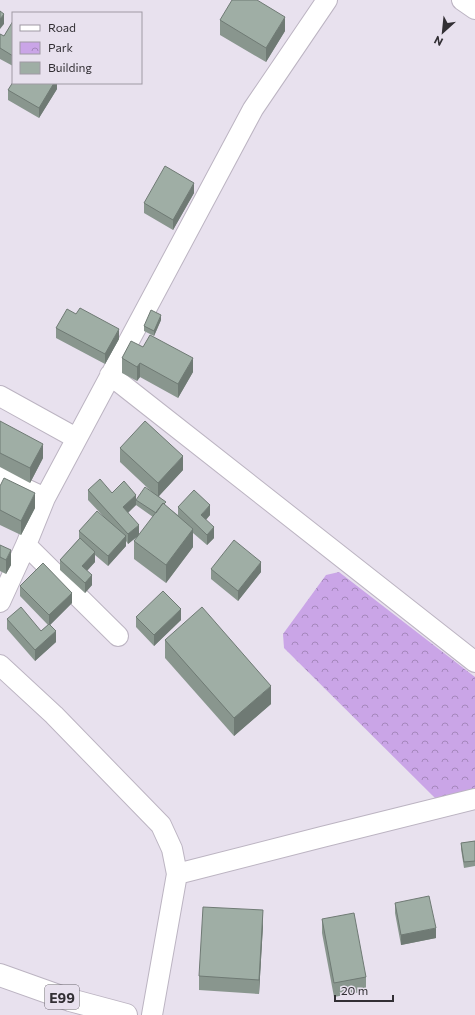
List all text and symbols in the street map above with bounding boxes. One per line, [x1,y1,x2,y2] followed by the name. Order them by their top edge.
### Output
[12,12,142,84] legend
[423,12,463,52] north arrow
[48,20,76,34] text: Road
[432,34,445,49] text: N
[48,40,74,54] text: Park
[48,60,92,74] text: Building
[335,977,393,1003] scale bar
[341,983,368,997] text: 20 m
[45,985,79,1009] road number: E99

